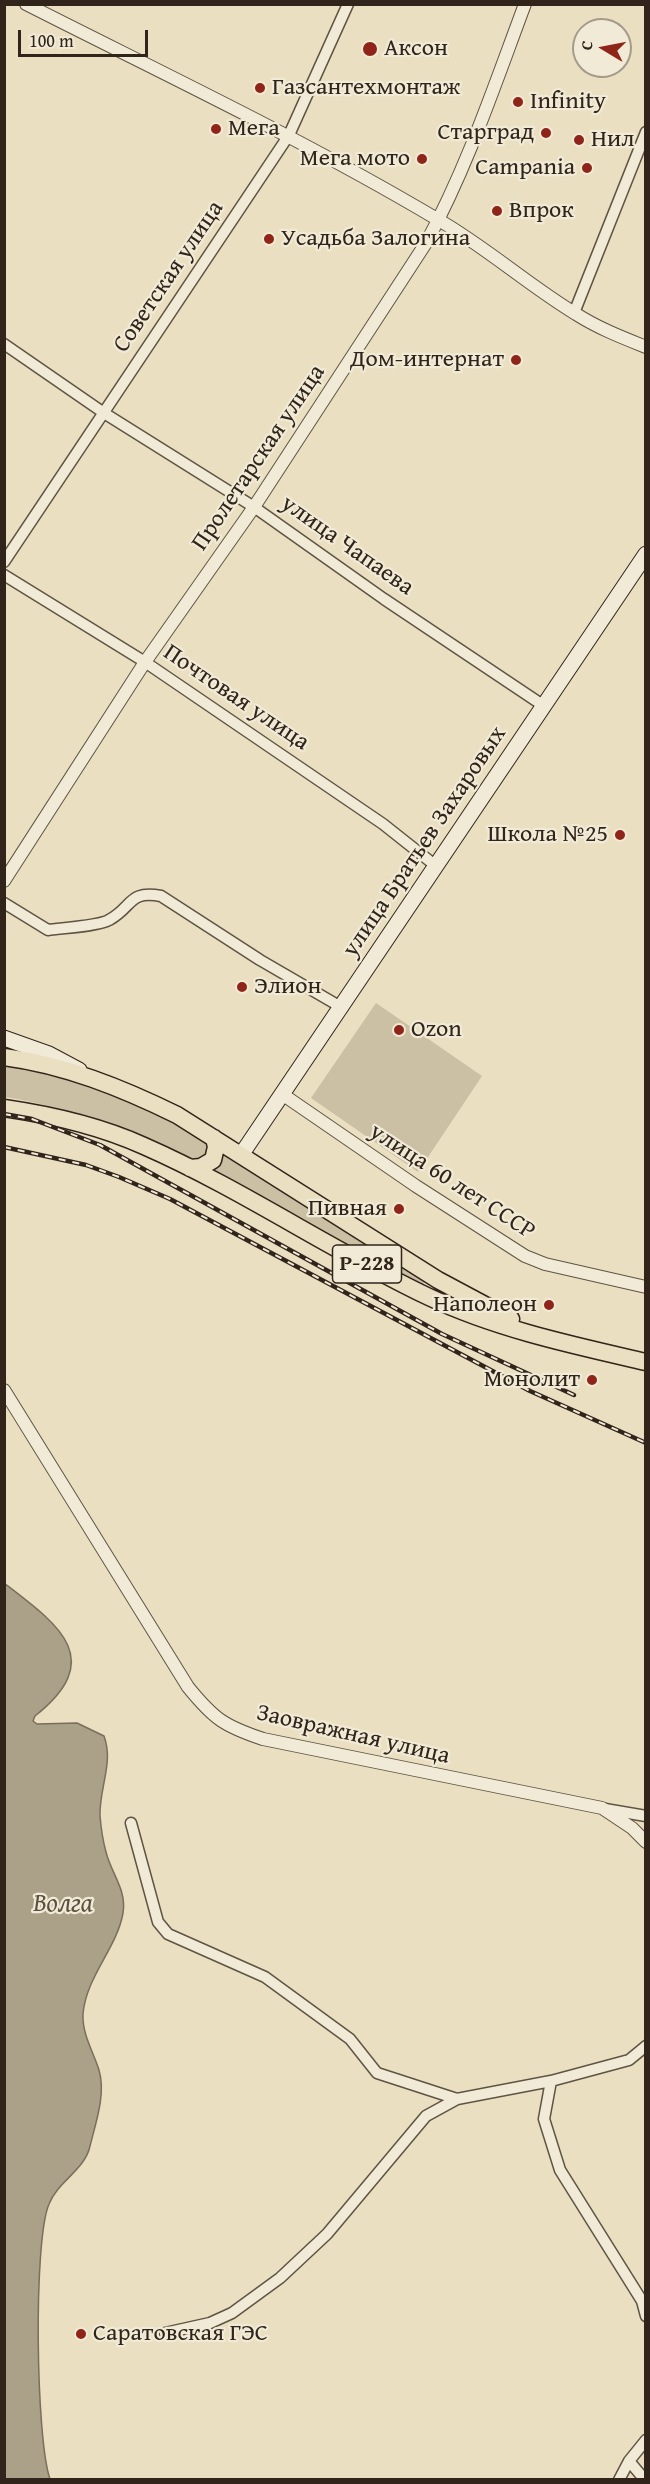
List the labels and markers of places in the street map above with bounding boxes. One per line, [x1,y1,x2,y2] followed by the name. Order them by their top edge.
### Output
[384,35,448,63] place label: Аксон
[361,40,379,58] marker: Аксон
[272,74,460,102] place label: Газсантехмонтаж
[253,81,267,95] marker: Газсантехмонтаж
[530,88,606,116] place label: Infinity
[511,95,525,109] marker: Infinity
[228,115,280,143] place label: Мега
[437,119,534,147] place label: Старград
[209,122,223,136] marker: Мега
[539,126,553,140] marker: Старград
[591,126,634,154] place label: Нил
[572,133,586,147] marker: Нил
[300,145,410,173] place label: Мега мото
[415,152,429,166] marker: Мега мото
[475,154,575,182] place label: Campania
[580,161,594,175] marker: Campania
[509,197,574,225] place label: Впрок
[490,204,504,218] marker: Впрок
[281,225,470,253] place label: Усадьба Залогина
[262,232,276,246] marker: Усадьба Залогина
[350,346,504,374] place label: Дом-интернат
[509,353,523,367] marker: Дом-интернат
[487,821,608,849] place label: Школа №25
[613,828,627,842] marker: Школа №25
[254,973,321,1001] place label: Элион
[235,980,249,994] marker: Элион
[411,1016,462,1044] place label: Ozon
[392,1023,406,1037] marker: Ozon
[308,1195,387,1223] place label: Пивная
[392,1202,406,1216] marker: Пивная
[433,1291,537,1319] place label: Наполеон
[542,1298,556,1312] marker: Наполеон
[484,1366,580,1394] place label: Монолит
[585,1373,599,1387] marker: Монолит
[93,2320,268,2348] place label: Саратовская ГЭС
[74,2327,88,2341] marker: Саратовская ГЭС

